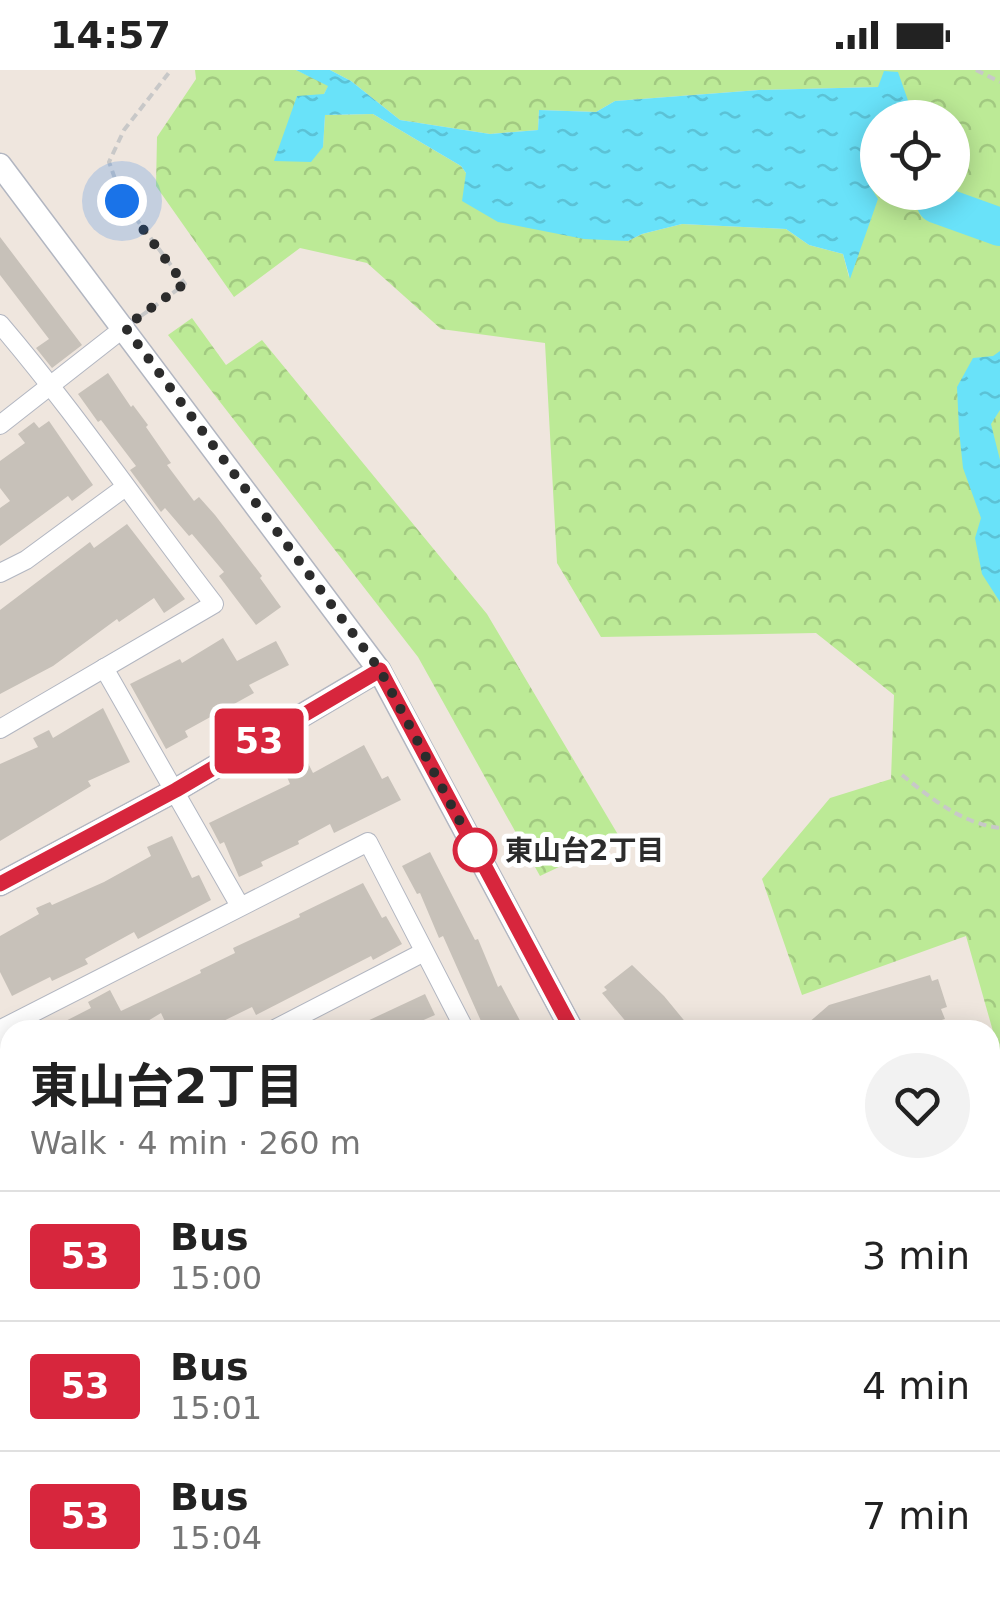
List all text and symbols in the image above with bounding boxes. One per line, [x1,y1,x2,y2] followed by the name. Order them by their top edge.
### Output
[50,13,171,57] text: 14:57
[860,100,970,210] map controls
[860,100,970,210] button: locate
[97,176,147,226] your location
[214,708,304,774] line badge: 53
[235,721,283,761] text: 53
[454,829,496,871] marker: 東山台2丁目
[505,834,664,867] place label: 東山台2丁目
[865,1053,970,1158] button: heart
[30,1058,303,1114] text: 東山台2丁目
[30,1124,361,1162] text: Walk · 4 min · 260 m
[170,1215,249,1259] text: Bus
[862,1234,970,1278] text: 3 min
[61,1236,109,1276] text: 53
[170,1259,262,1297] text: 15:00
[170,1345,249,1389] text: Bus
[862,1364,970,1408] text: 4 min
[61,1366,109,1406] text: 53
[170,1389,262,1427] text: 15:01
[170,1475,249,1519] text: Bus
[862,1494,970,1538] text: 7 min
[61,1496,109,1536] text: 53
[170,1519,262,1557] text: 15:04

